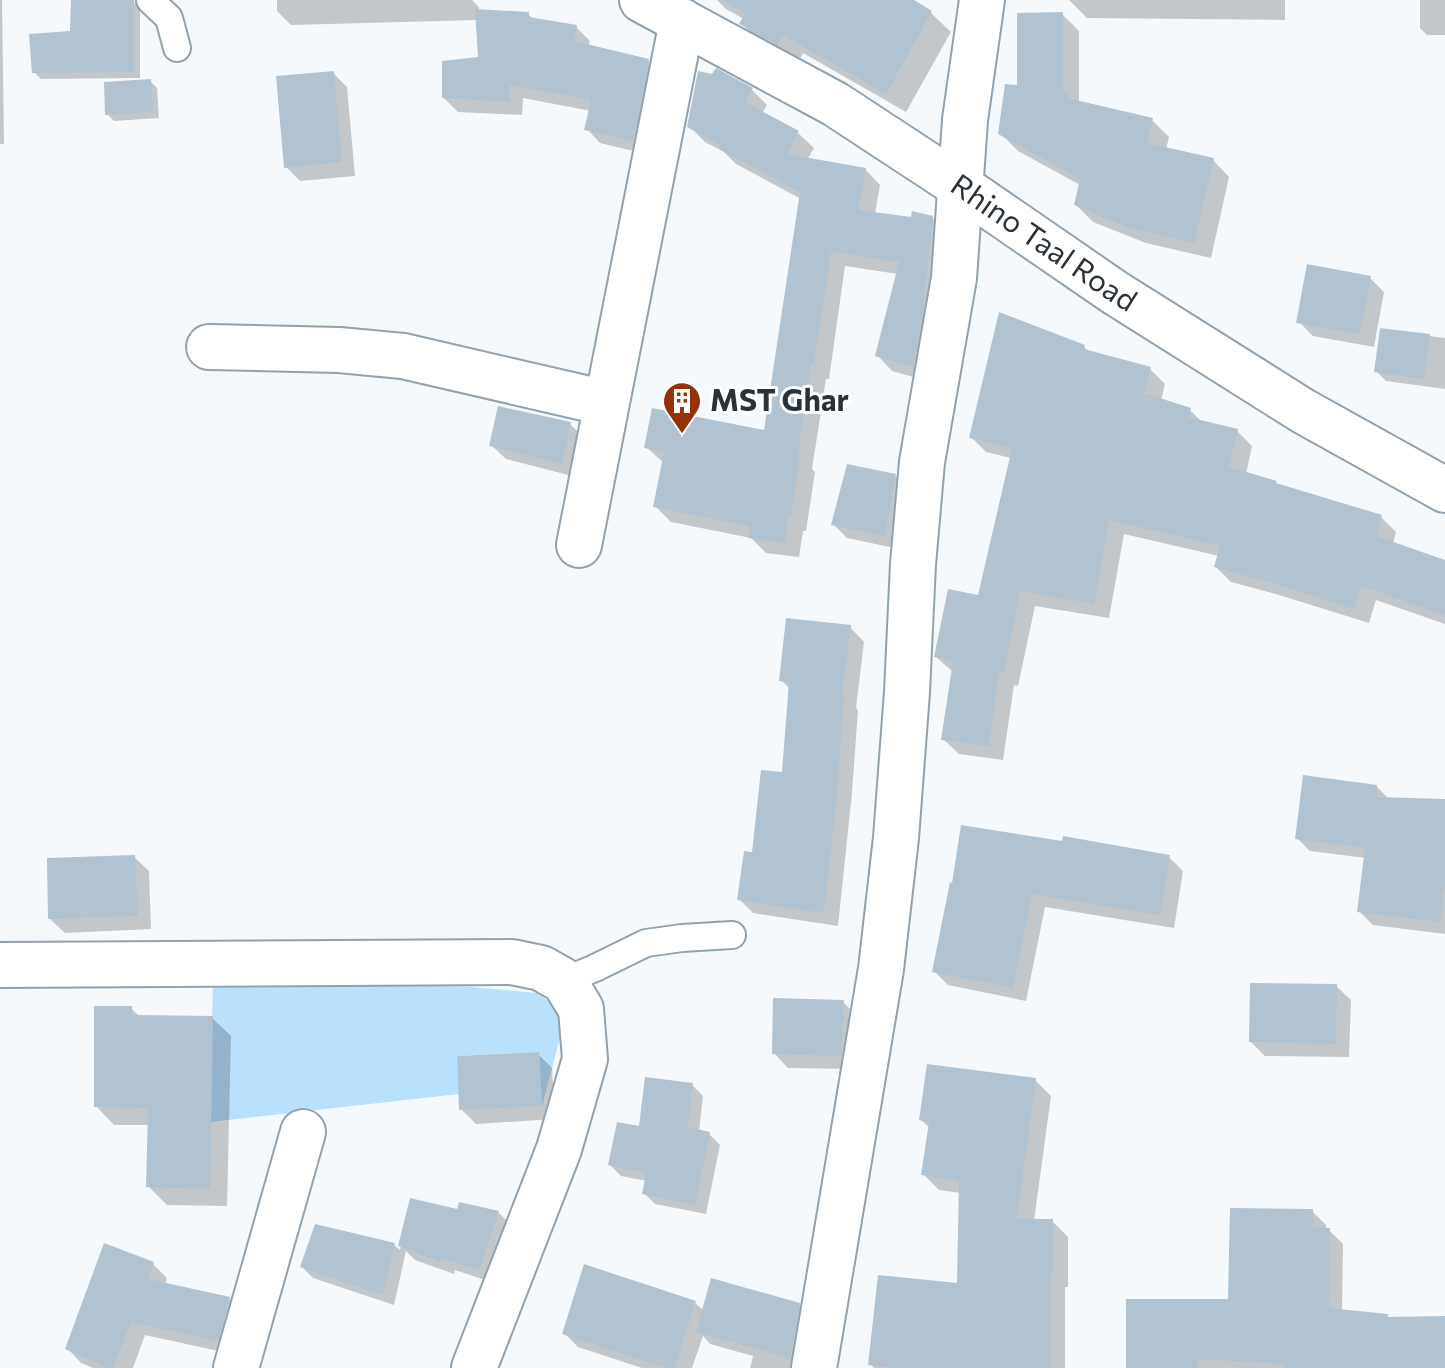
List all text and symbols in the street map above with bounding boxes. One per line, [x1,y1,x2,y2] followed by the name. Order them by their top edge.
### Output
[945,164,1145,318] street label: Rhino Taal Road
[661,380,703,435] building icon: MST Ghar
[710,380,849,417] place label: MST Ghar

